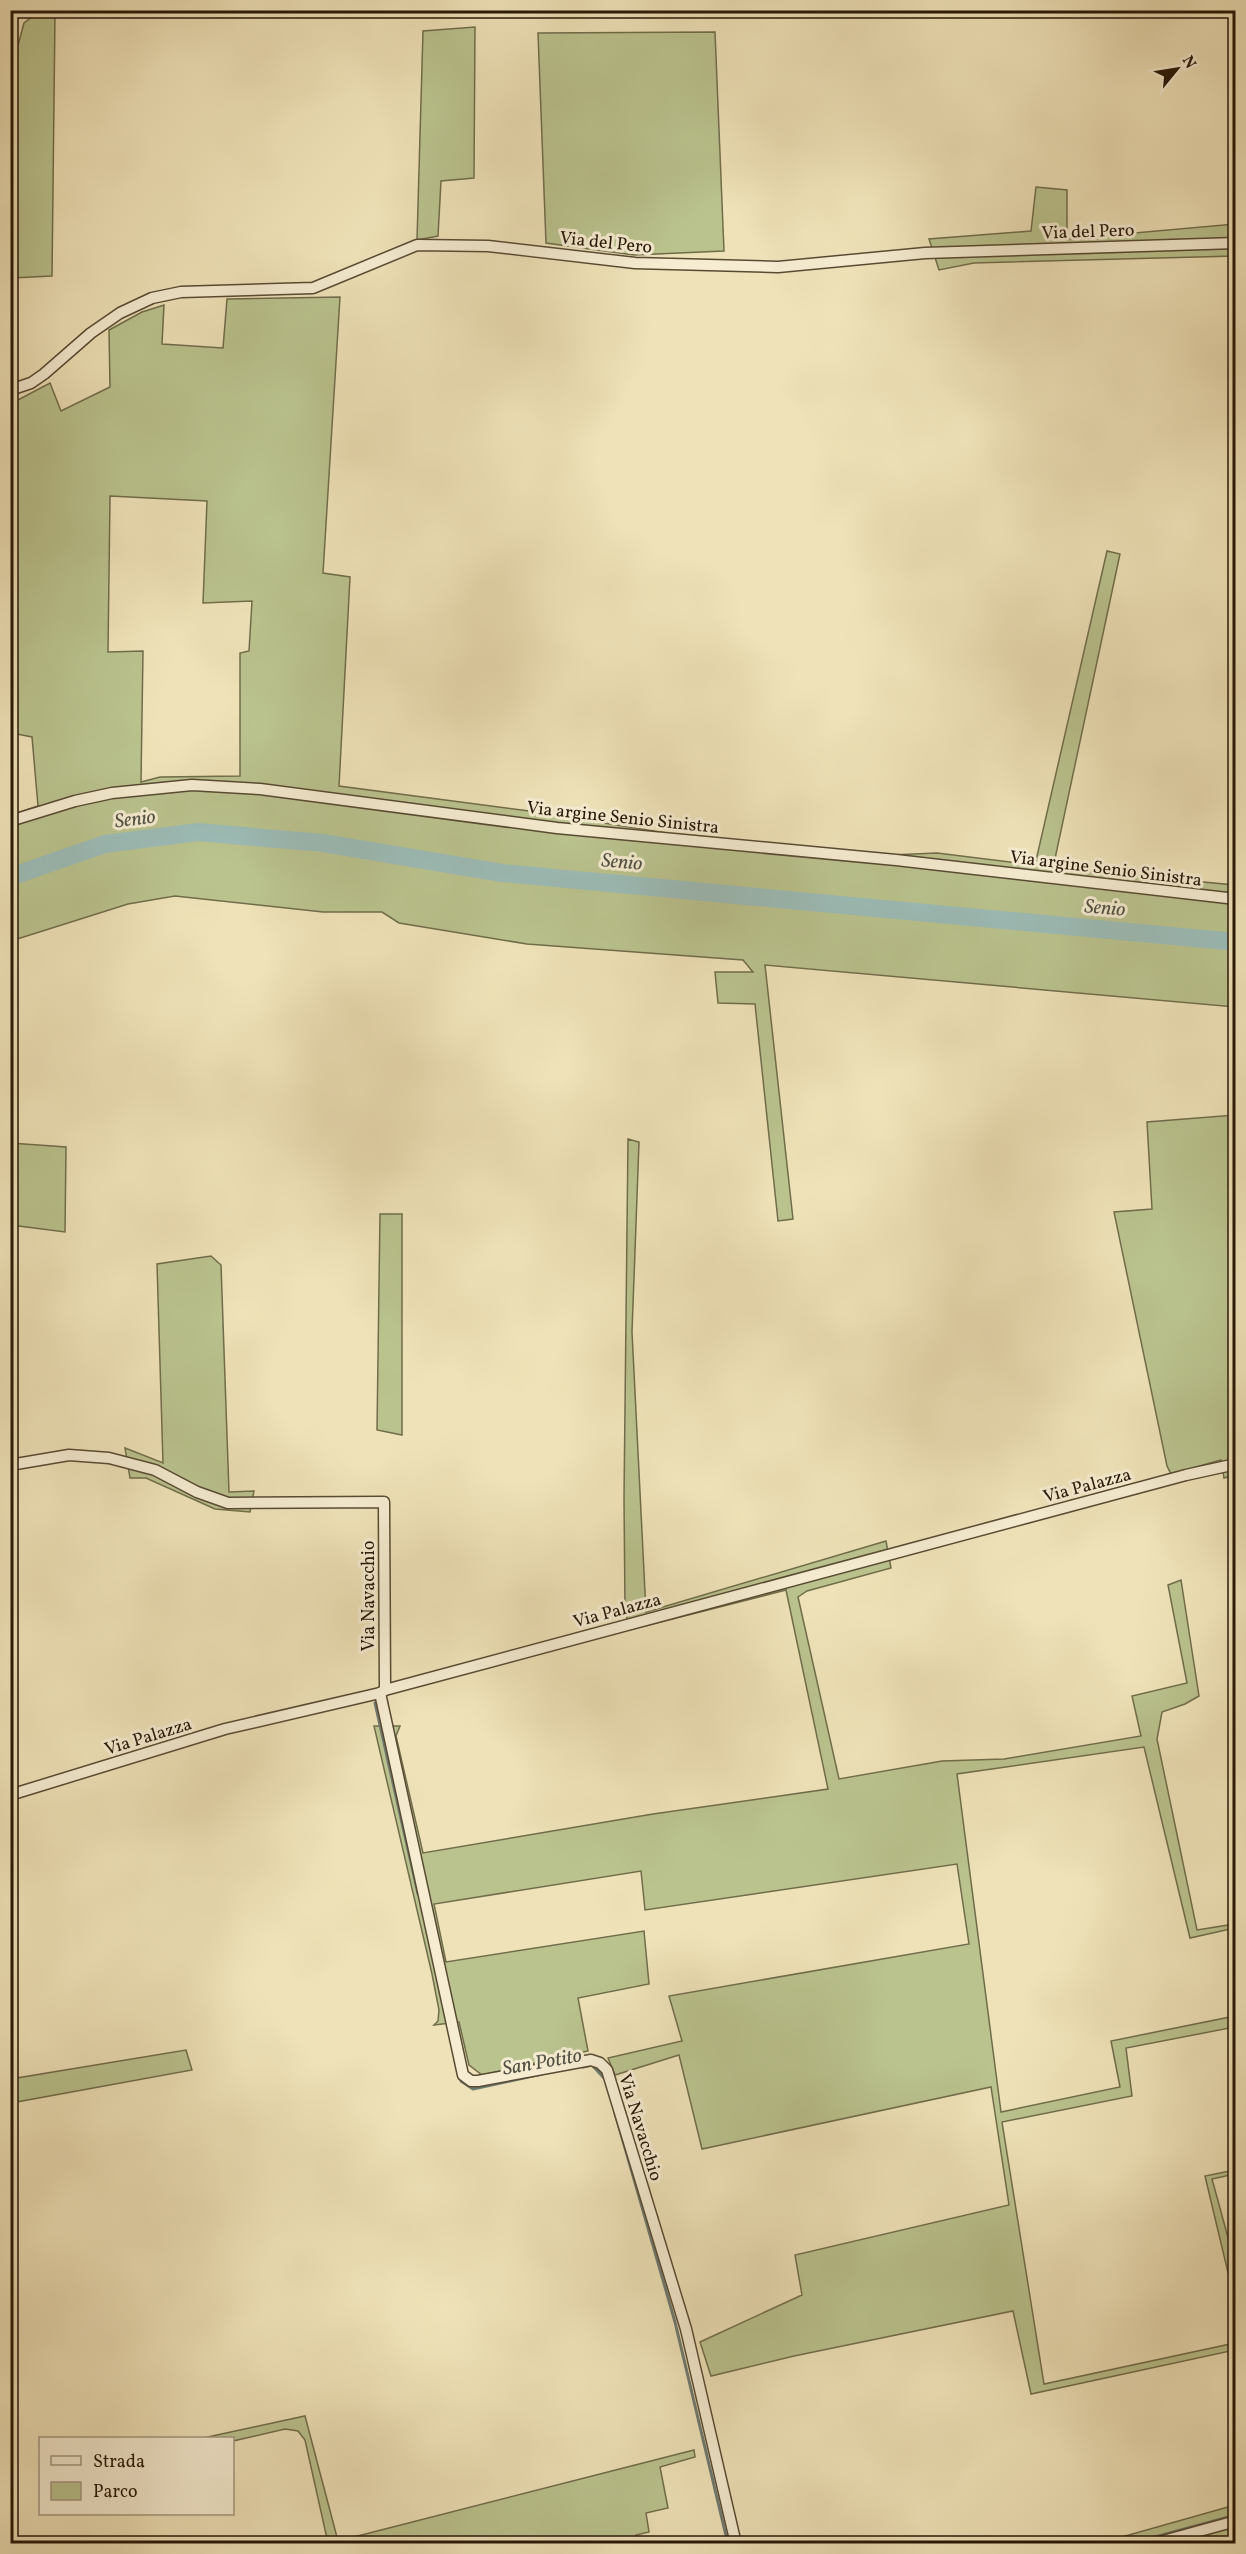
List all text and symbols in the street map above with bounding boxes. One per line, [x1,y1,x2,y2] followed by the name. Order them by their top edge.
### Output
[1147,39,1207,99] north arrow
[1176,52,1201,73] text: N
[1041,218,1135,247] street label: Via del Pero
[558,226,653,261] street label: Via del Pero
[525,796,720,841] street label: Via argine Senio Sinistra
[113,804,157,836] water label: Senio
[1008,845,1203,894] street label: Via argine Senio Sinistra
[600,847,643,879] water label: Senio
[1083,893,1126,925] water label: Senio
[1041,1463,1134,1510] street label: Via Palazza
[357,1540,382,1652] street label: Via Navacchio
[571,1588,664,1635] street label: Via Palazza
[102,1712,195,1763] street label: Via Palazza
[501,2042,584,2084] water label: San Potito
[611,2071,668,2184] street label: Via Navacchio
[39,2437,234,2515] legend
[93,2450,145,2475] text: Strada
[93,2480,138,2505] text: Parco

